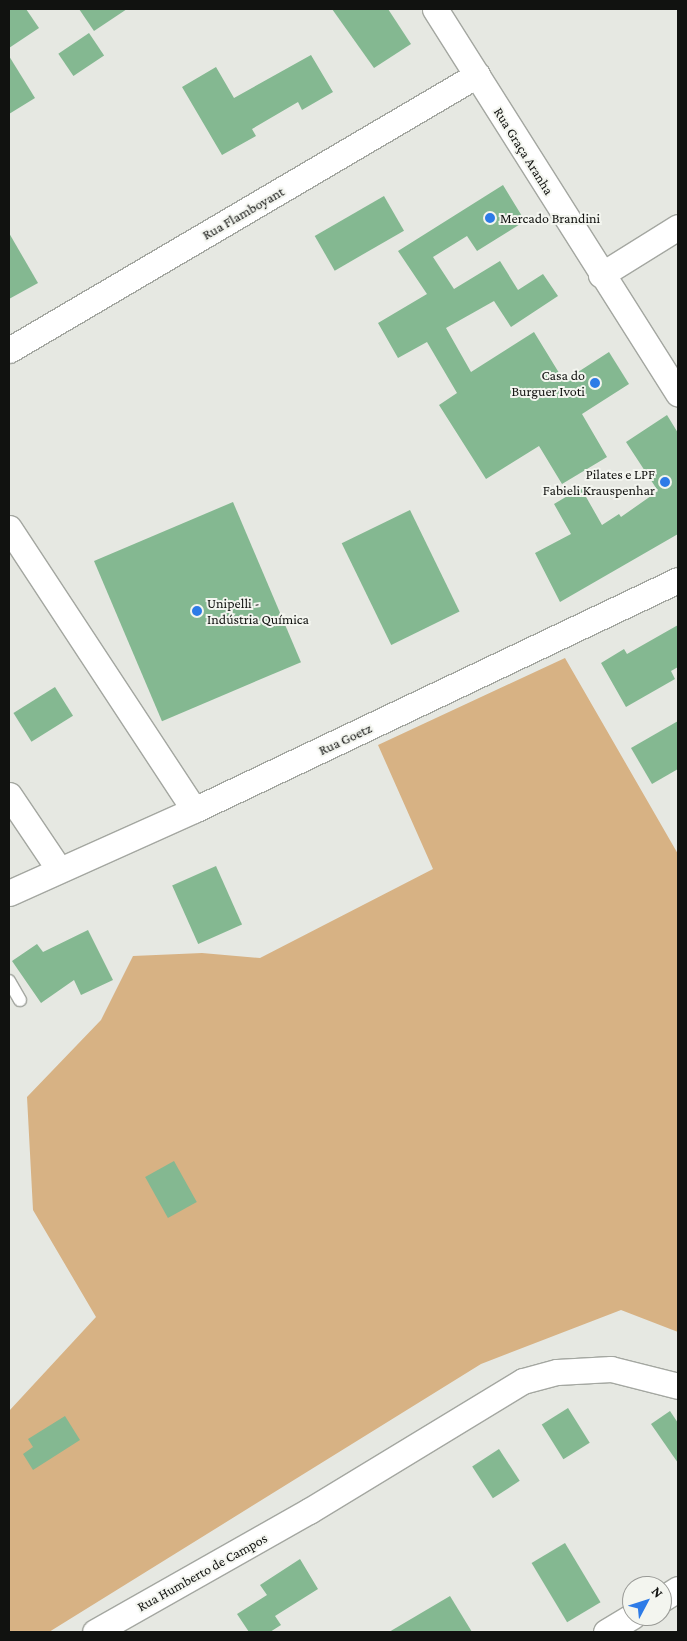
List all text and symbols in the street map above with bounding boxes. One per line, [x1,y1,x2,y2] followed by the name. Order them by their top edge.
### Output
[490,104,558,198] street label: Rua Graça Aranha
[199,183,287,243] street label: Rua Flamboyant
[500,210,600,226] place label: Mercado Brandini
[484,212,496,224] marker: Mercado Brandini
[511,367,585,400] place label: Casa do Burguer Ivoti
[589,377,601,389] marker: Casa do Burguer Ivoti
[543,466,655,498] place label: Pilates e LPF Fabieli Krauspenhar
[659,476,671,488] marker: Pilates e LPF Fabieli Krauspenhar
[207,595,309,628] place label: Unipelli - Indústria Química
[191,605,203,617] marker: Unipelli - Indústria Química
[316,719,374,759] street label: Rua Goetz
[134,1529,270,1615] street label: Rua Humberto de Campos
[622,1576,672,1626] north arrow
[649,1583,667,1601] text: N

